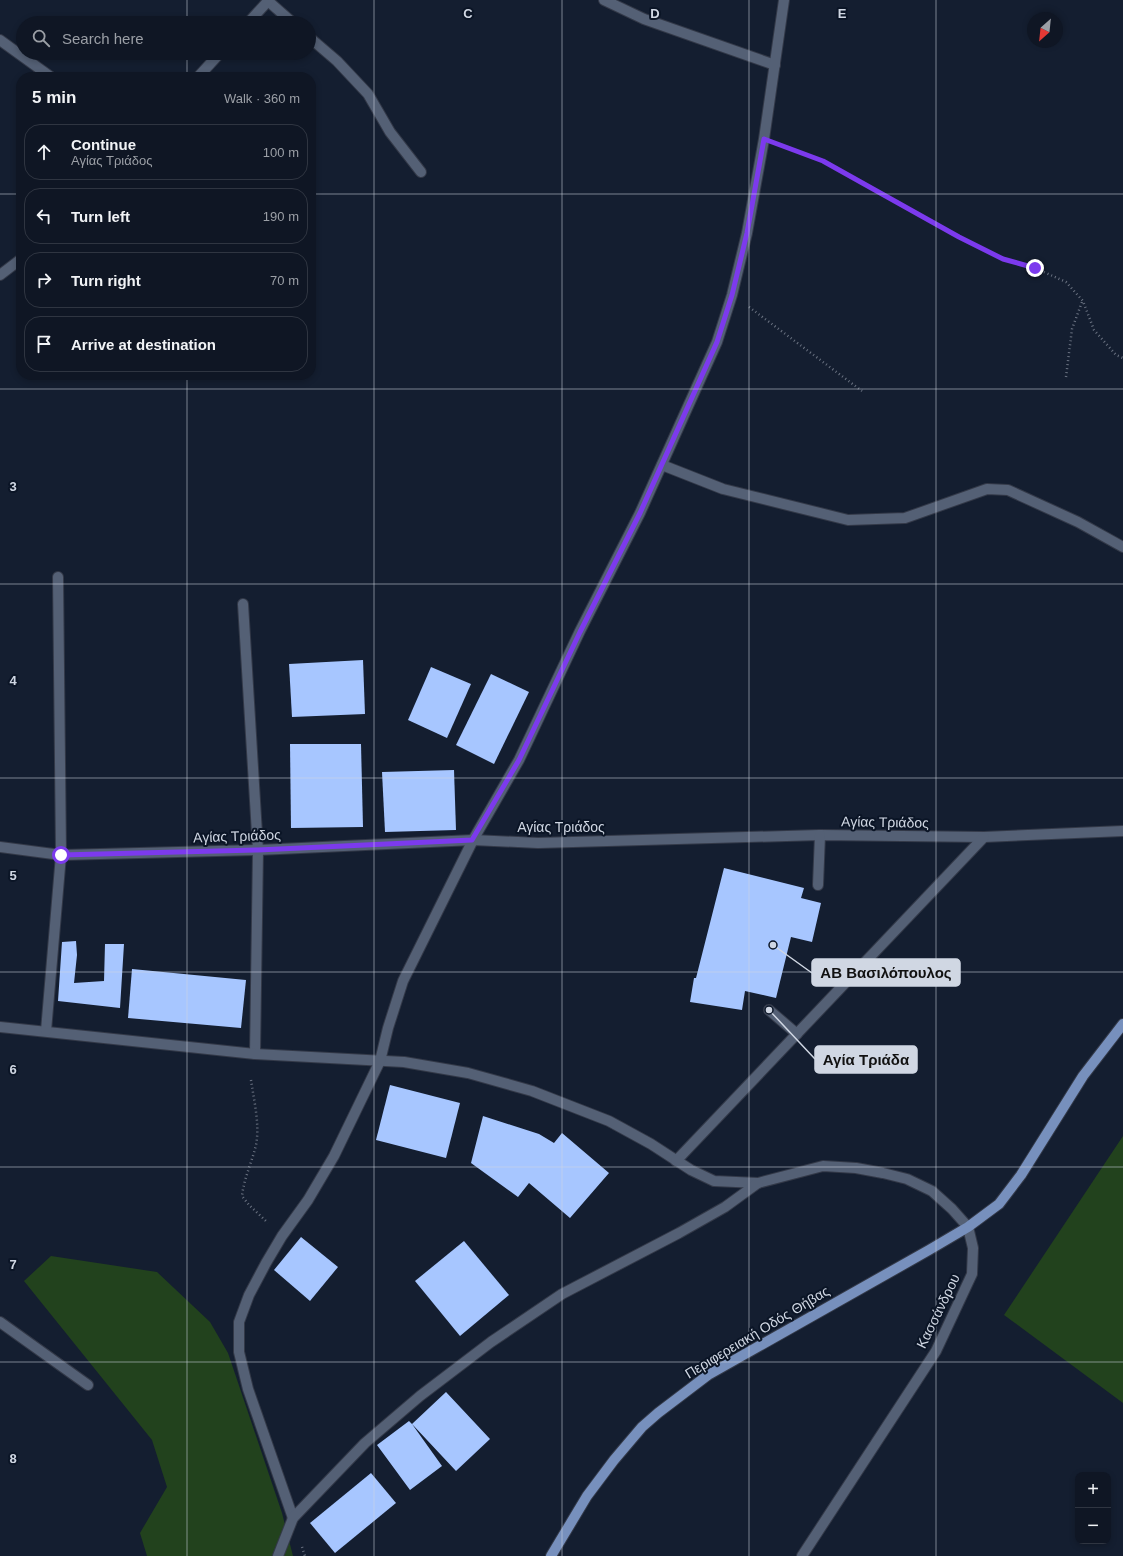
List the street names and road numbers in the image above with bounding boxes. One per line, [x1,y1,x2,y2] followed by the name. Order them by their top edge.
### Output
[841,813,929,831] street label: Αγίας Τριάδος
[517,819,605,835] street label: Αγίας Τριάδος
[193,826,281,846] street label: Αγίας Τριάδος
[913,1271,963,1351] street label: Κασσάνδρου
[682,1282,832,1381] street label: Περιφερειακή Οδός Θήβας

